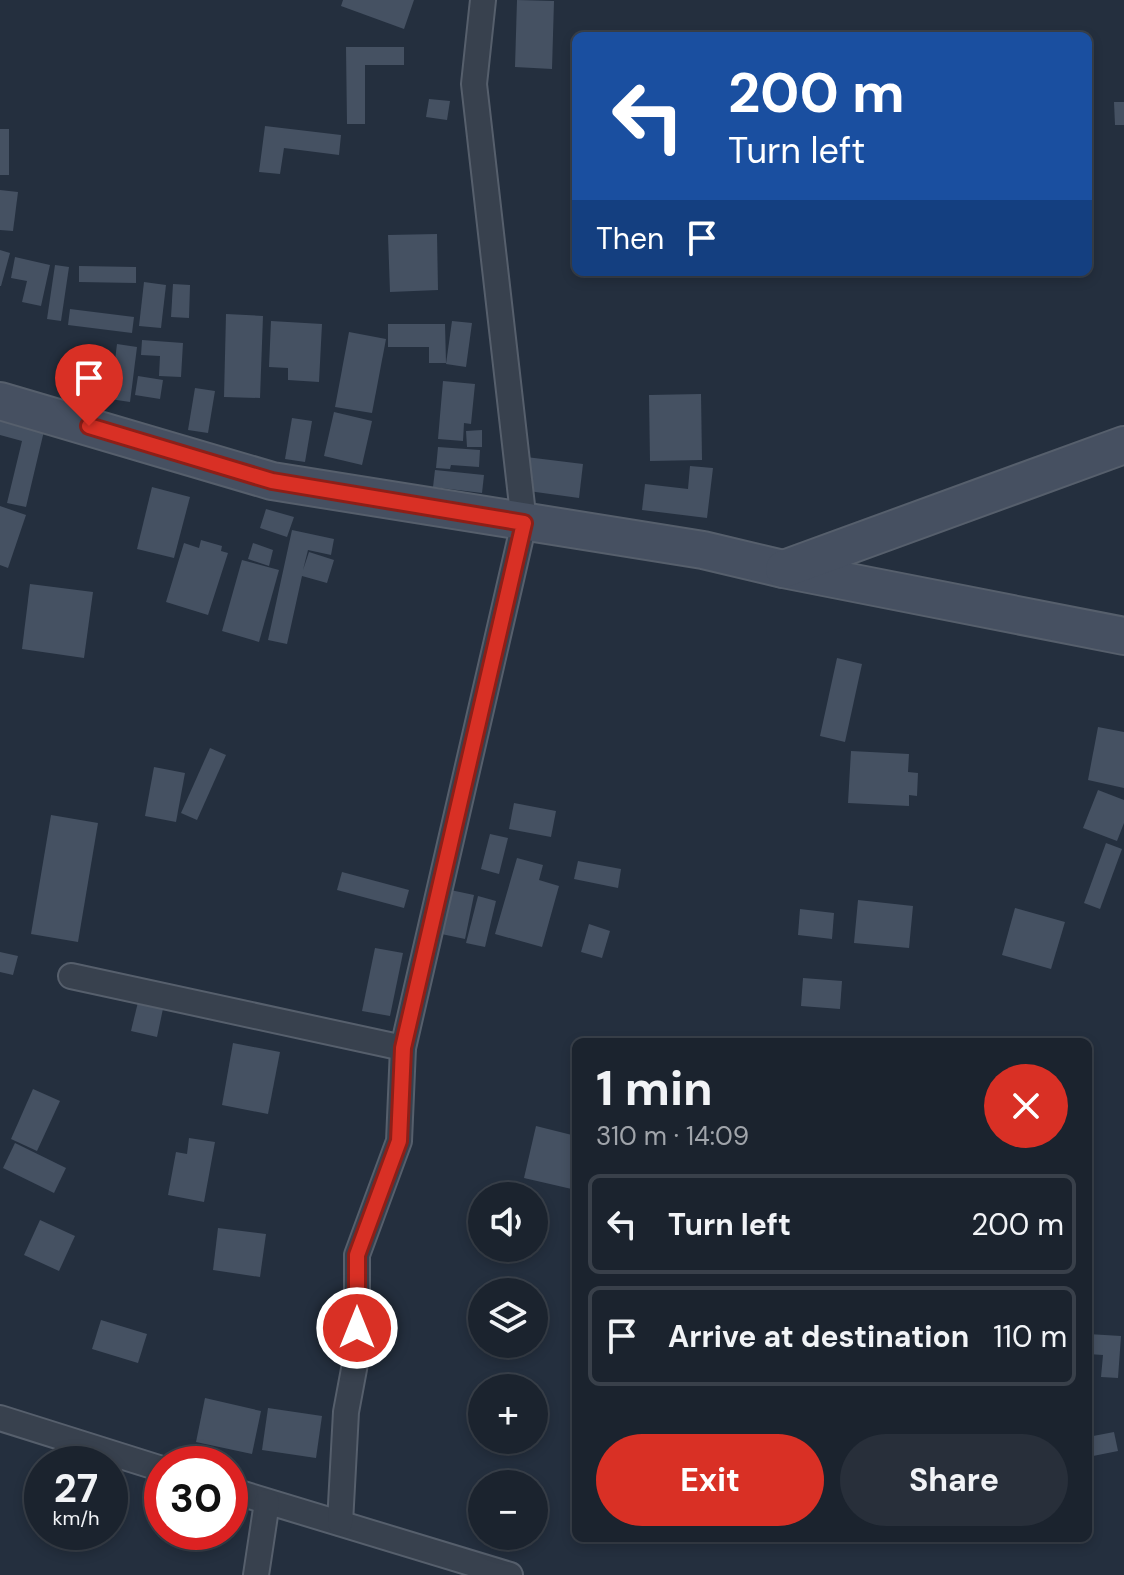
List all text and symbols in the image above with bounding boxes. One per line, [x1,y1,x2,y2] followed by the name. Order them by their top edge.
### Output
[728,56,905,129] text: 200 m
[596,64,700,168] icon: left
[728,127,865,174] text: Turn left
[680,216,724,260] icon: arrive
[596,219,664,258] text: Then
[55,344,123,426] pin
[67,356,111,400] icon: arrive
[596,1057,713,1120] text: 1 min
[984,1064,1068,1148] button: close
[596,1119,749,1153] text: 310 m · 14:09
[468,1182,548,1550] map controls
[468,1182,548,1262] button: sound
[600,1202,644,1246] icon: left
[668,1205,791,1244] text: Turn left
[971,1205,1064,1244] text: 200 m
[468,1278,548,1358] button: layers
[315,1286,399,1370] position arrow
[600,1314,644,1358] icon: arrive
[668,1317,969,1356] text: Arrive at destination
[993,1317,1067,1356] text: 110 m
[468,1374,548,1454] button: +
[596,1434,824,1526] button: Exit
[840,1434,1068,1526] button: Share
[144,1446,248,1550] speed limit sign: 30
[54,1462,98,1514] text: 27
[468,1470,548,1550] button: −
[52,1505,100,1531] text: km/h

